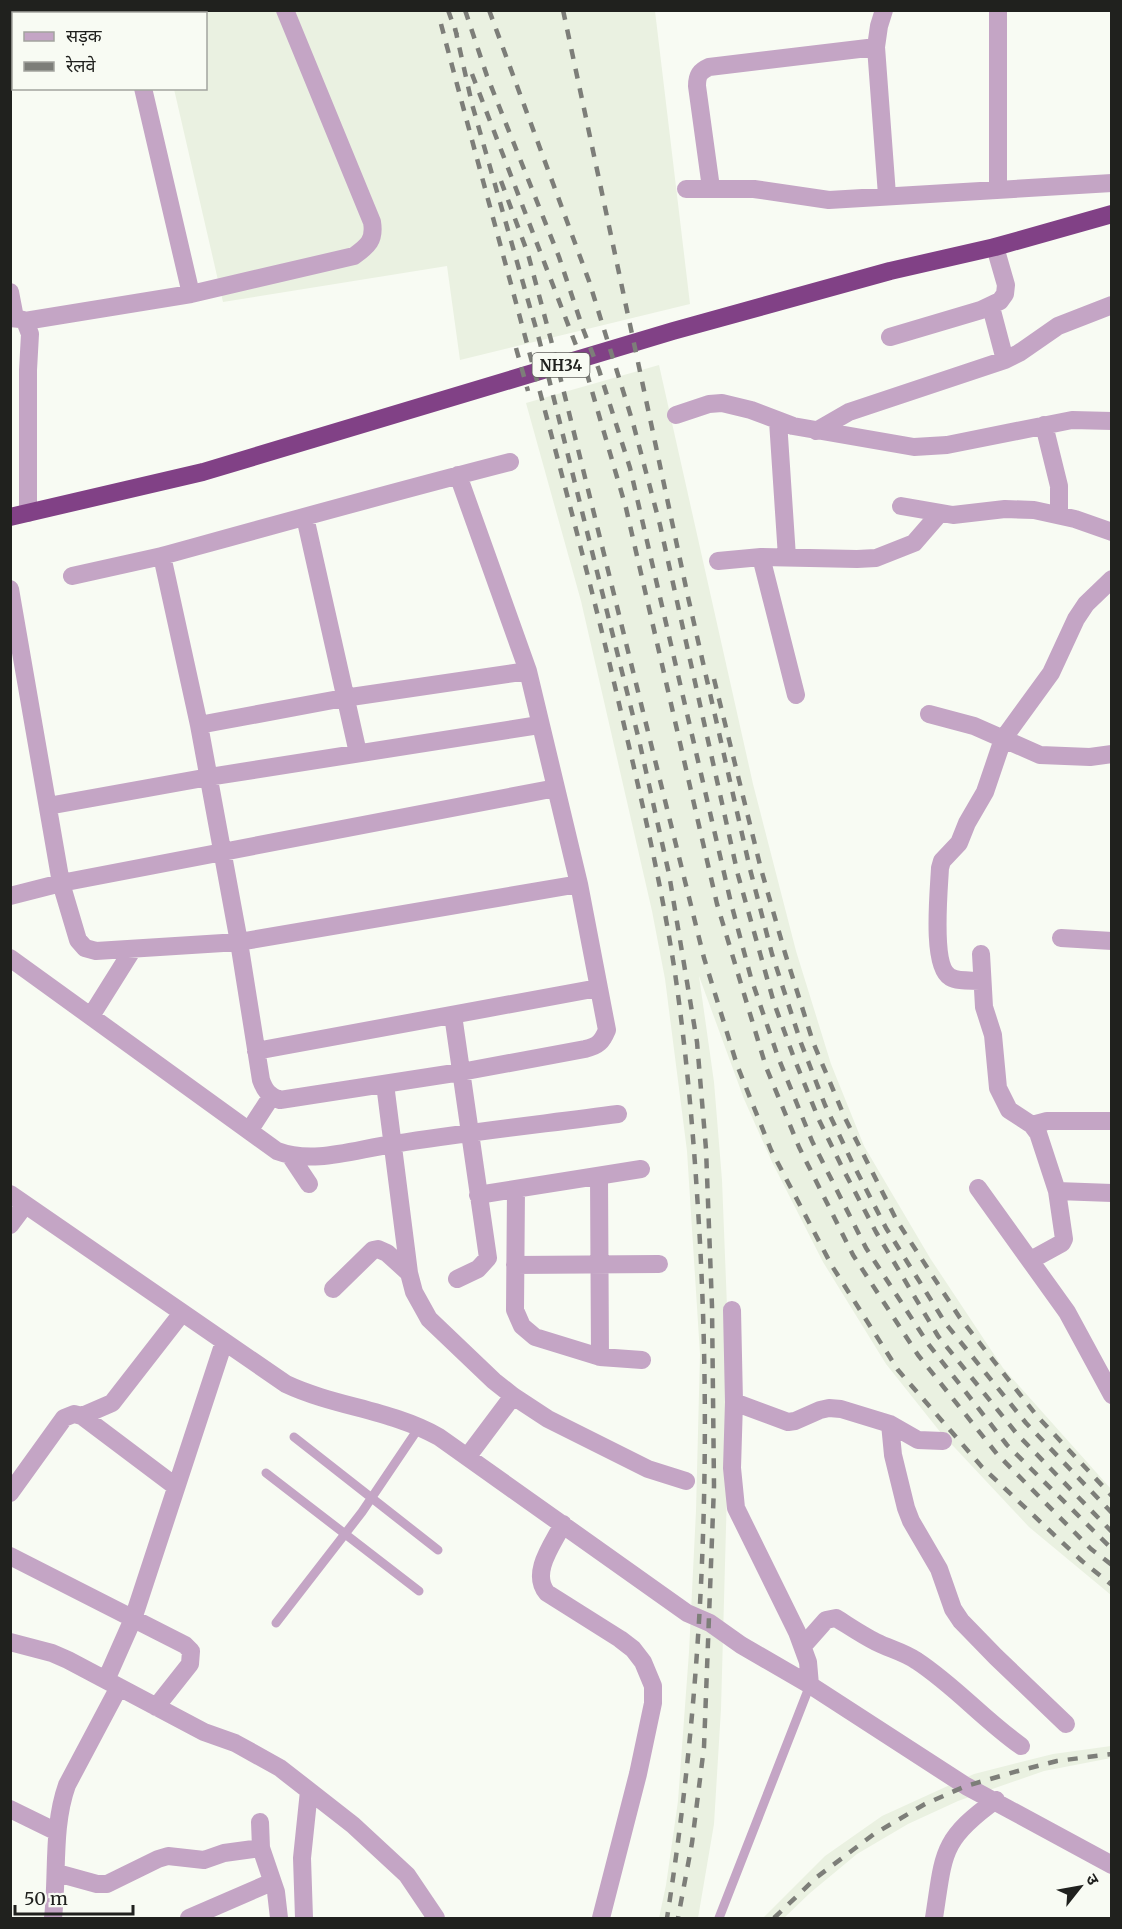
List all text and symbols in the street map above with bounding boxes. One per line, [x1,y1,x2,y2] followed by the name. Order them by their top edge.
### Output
[12,12,207,90] legend
[66,24,103,47] text: सड़क
[65,54,97,77] text: रेलवे
[532,353,590,377] road number: NH34
[1050,1857,1110,1917] north arrow
[1082,1870,1104,1889] text: उ
[15,1878,134,1916] scale bar
[24,1887,68,1910] text: 50 m

